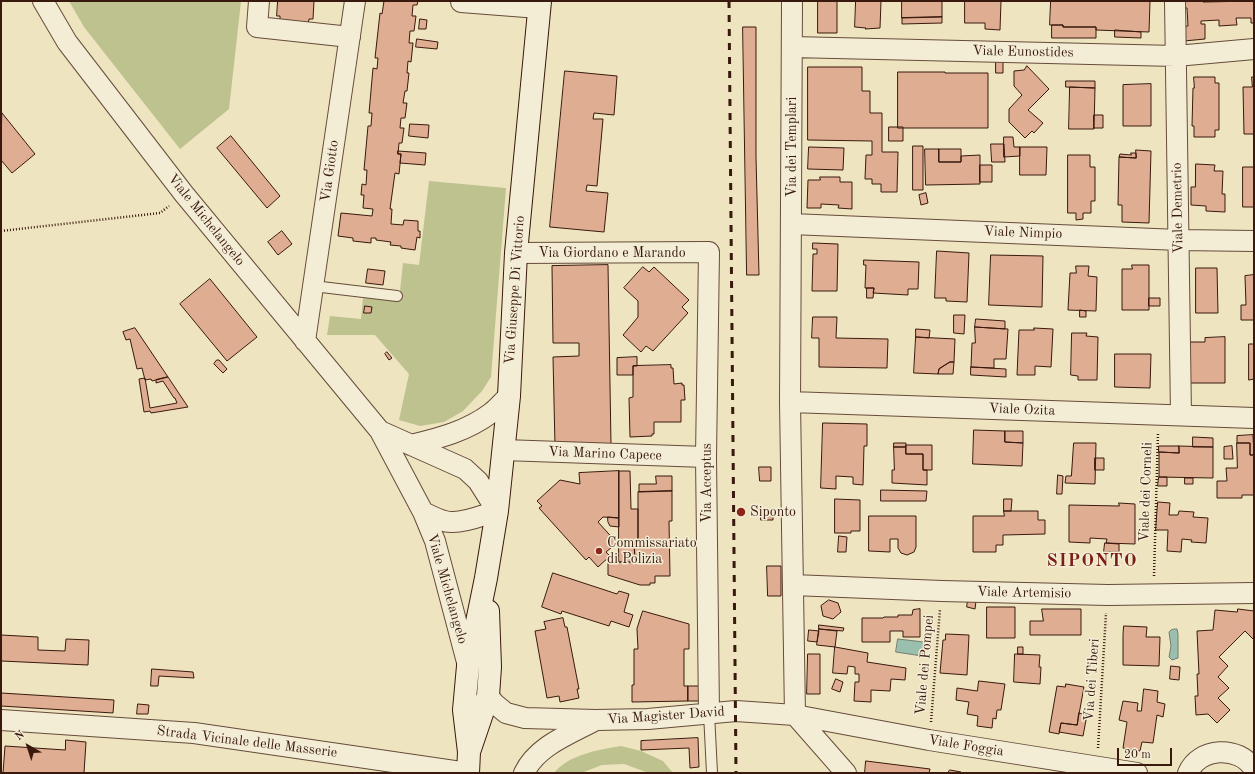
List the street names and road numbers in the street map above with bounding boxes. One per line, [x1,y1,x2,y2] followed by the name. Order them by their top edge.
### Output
[972,43,1074,61] street label: Viale Eunostides
[784,97,800,197] street label: Via dei Templari
[317,139,343,203] street label: Via Giotto
[1169,162,1187,254] street label: Viale Demetrio
[164,171,248,269] street label: Viale Michelangelo
[501,215,529,365] street label: Via Giuseppe Di Vittorio
[983,223,1063,243] street label: Viale Nimpio
[538,245,686,261] street label: Via Giordano e Marando
[988,400,1056,420] street label: Viale Ozita
[1136,442,1156,542] street label: Viale dei Corneli
[699,443,715,523] street label: Via Acceptus
[548,444,662,464] street label: Via Marino Capece
[423,532,471,646] street label: Viale Michelangelo
[977,584,1071,602] street label: Viale Artemisio
[912,614,938,716] street label: Viale dei Pompei
[1081,638,1103,722] street label: Via dei Tiberi
[607,704,725,728] street label: Via Magister David
[156,723,338,761] street label: Strada Vicinale delle Masserie
[927,732,1005,760] street label: Viale Foggia

